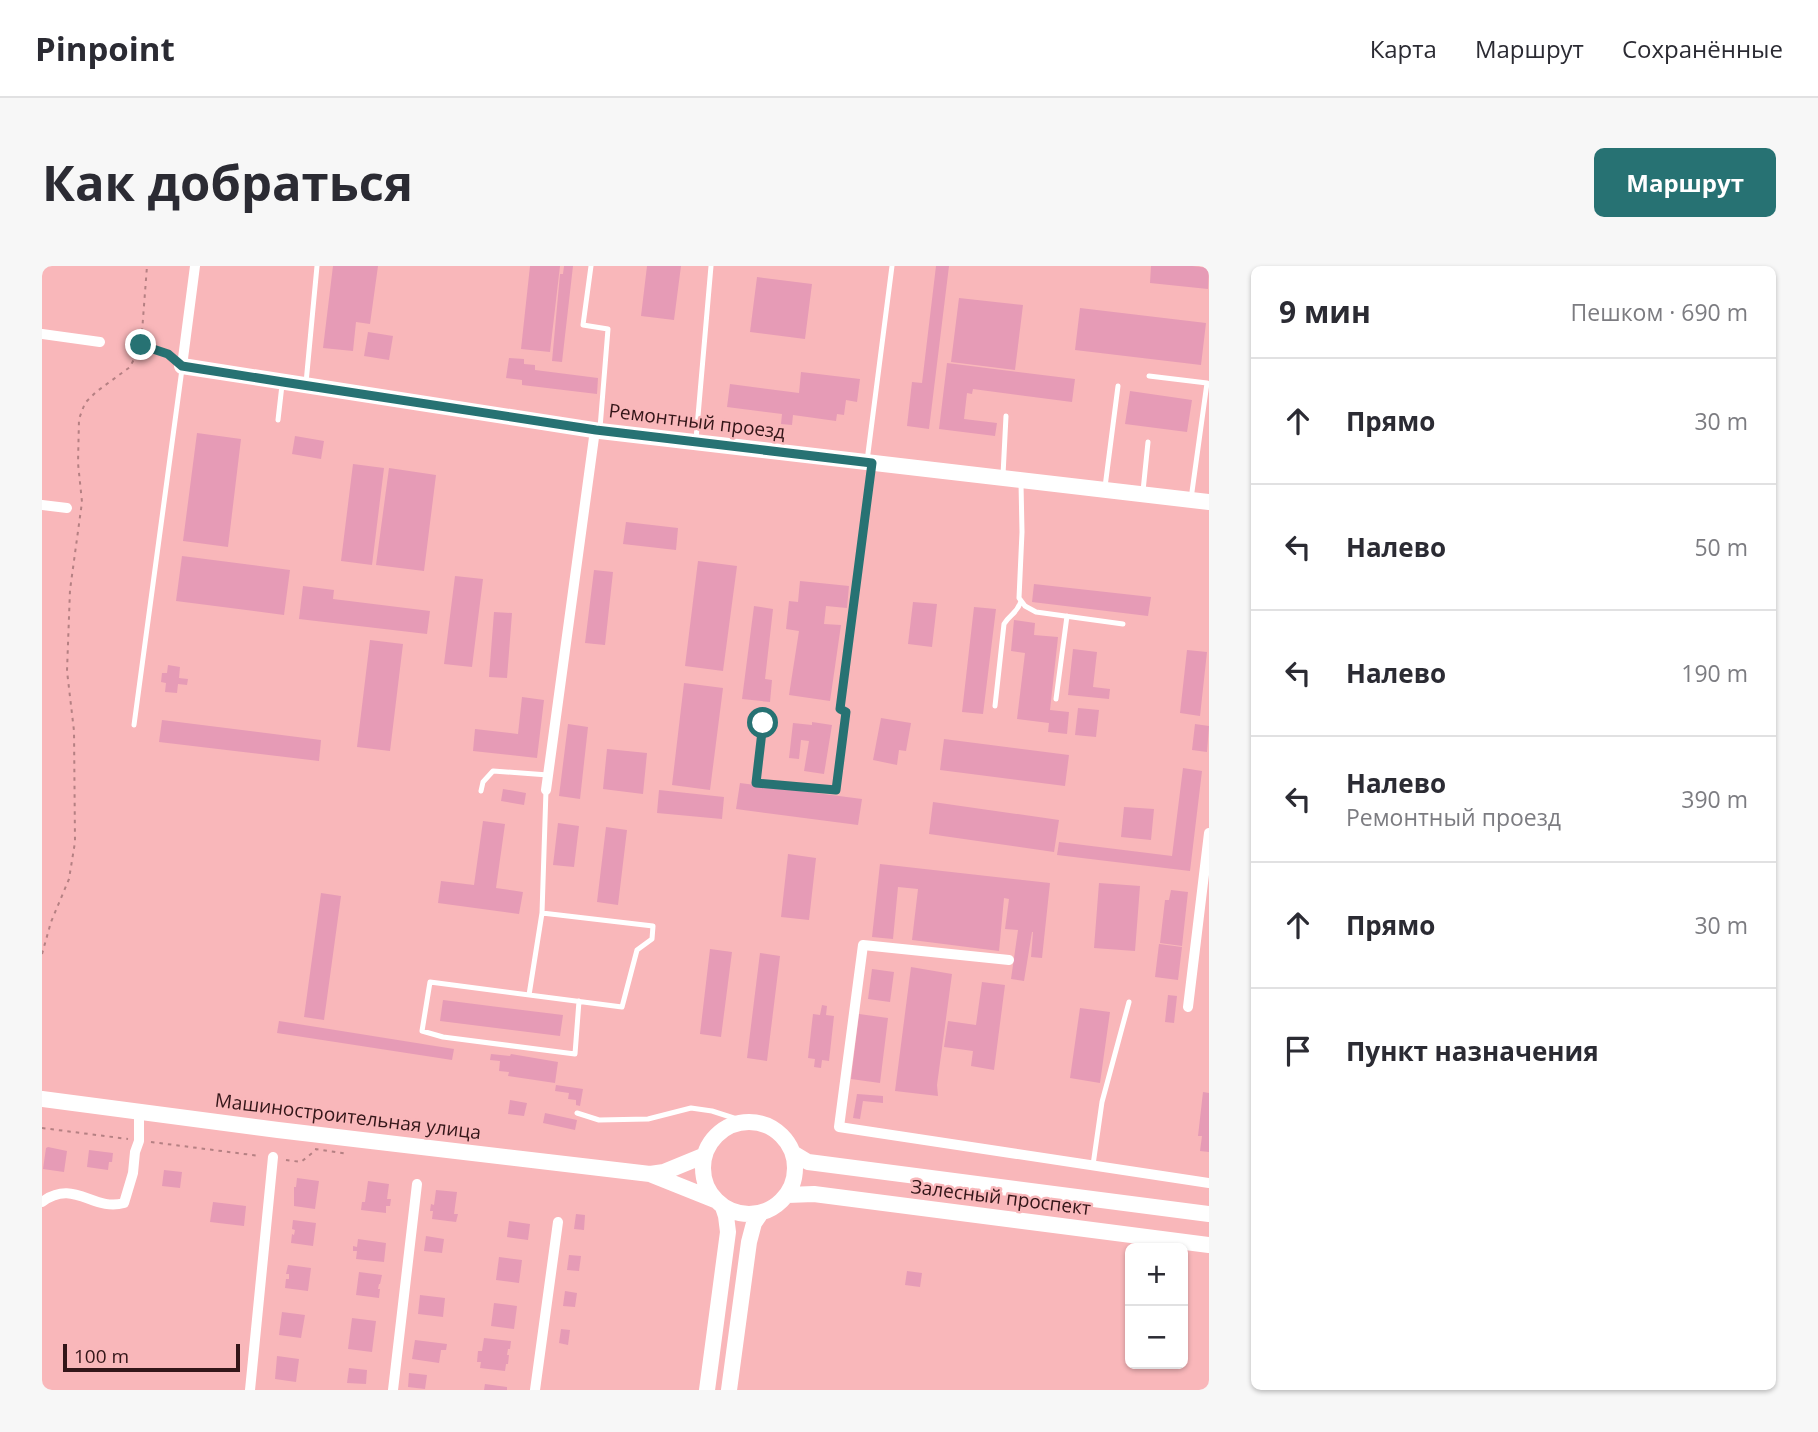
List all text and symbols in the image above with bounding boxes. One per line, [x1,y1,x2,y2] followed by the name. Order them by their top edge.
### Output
[35,26,175,71] text: Pinpoint
[1370,32,1437,65] text: Карта
[1475,32,1584,65] text: Маршрут
[1622,32,1783,65] text: Сохранённые
[1594,148,1776,217] button: Маршрут
[42,149,413,215] text: Как добраться
[1279,291,1371,332] text: 9 мин
[1571,296,1748,328] text: Пешком · 690 m
[125,329,156,360] route end
[607,397,787,445] street label: Ремонтный проезд
[1279,402,1317,440] icon: ahead
[1346,403,1435,439] text: Прямо
[1694,405,1748,437] text: 30 m
[1279,528,1317,566] icon: left
[1346,529,1446,565] text: Налево
[1694,531,1748,563] text: 50 m
[1279,654,1317,692] icon: left
[1346,655,1446,691] text: Налево
[1681,657,1748,689] text: 190 m
[747,707,778,738] route start
[1346,765,1446,801] text: Налево
[1279,780,1317,818] icon: left
[1681,783,1748,815] text: 390 m
[1346,801,1561,833] text: Ремонтный проезд
[1279,906,1317,944] icon: ahead
[1346,907,1435,943] text: Прямо
[1694,909,1748,941] text: 30 m
[1279,1032,1317,1070] icon: arrive
[1346,1033,1599,1069] text: Пункт назначения
[213,1087,483,1145] street label: Машиностроительная улица
[910,1173,1092,1221] street label: Залесный проспект
[1125,1243,1188,1369] map controls
[1125,1243,1188,1306] button: +
[1125,1306,1188,1369] button: −
[63,1341,240,1373] scale bar
[74,1343,129,1369] text: 100 m

